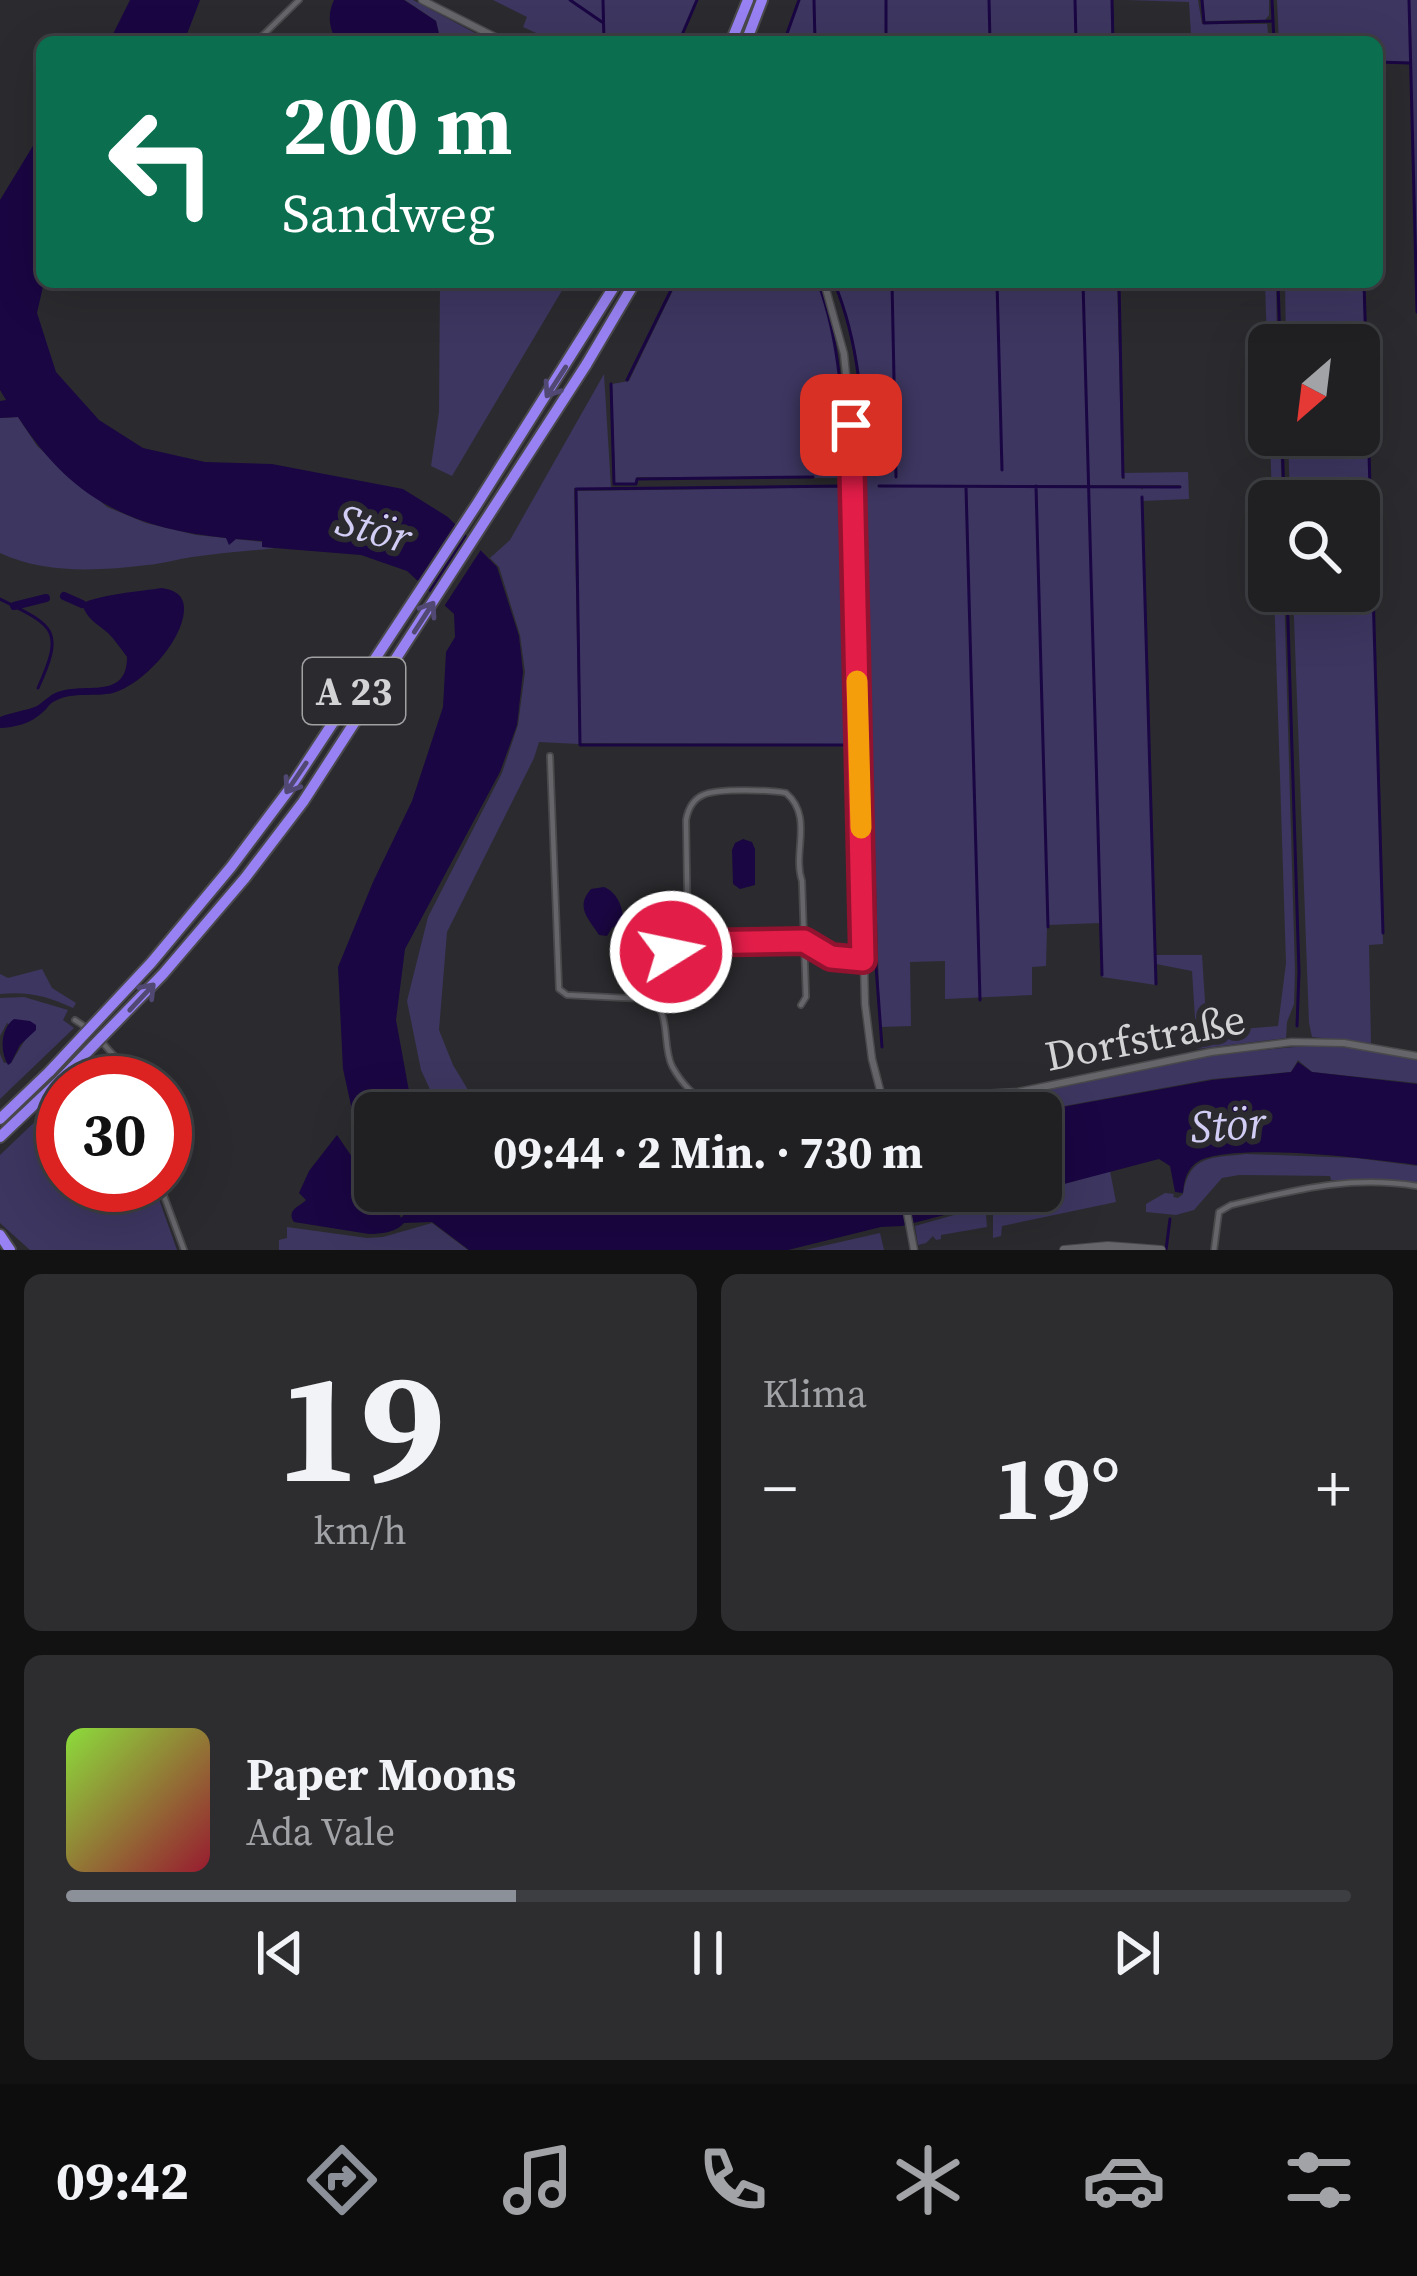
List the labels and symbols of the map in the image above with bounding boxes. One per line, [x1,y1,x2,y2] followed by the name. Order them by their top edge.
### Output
[1248,324,1380,456] north arrow
[543,364,568,398] one-way arrow
[800,374,902,476] pin
[329,488,420,569] water label: Stör
[412,601,437,635] one-way arrow
[303,658,405,724] road number: A 23
[284,761,309,795] one-way arrow
[608,889,734,1015] position arrow
[128,982,155,1012] one-way arrow
[1040,989,1250,1085] street label: Dorfstraße
[36,1056,192,1212] speed limit sign: 30
[1188,1090,1269,1158] water label: Stör

